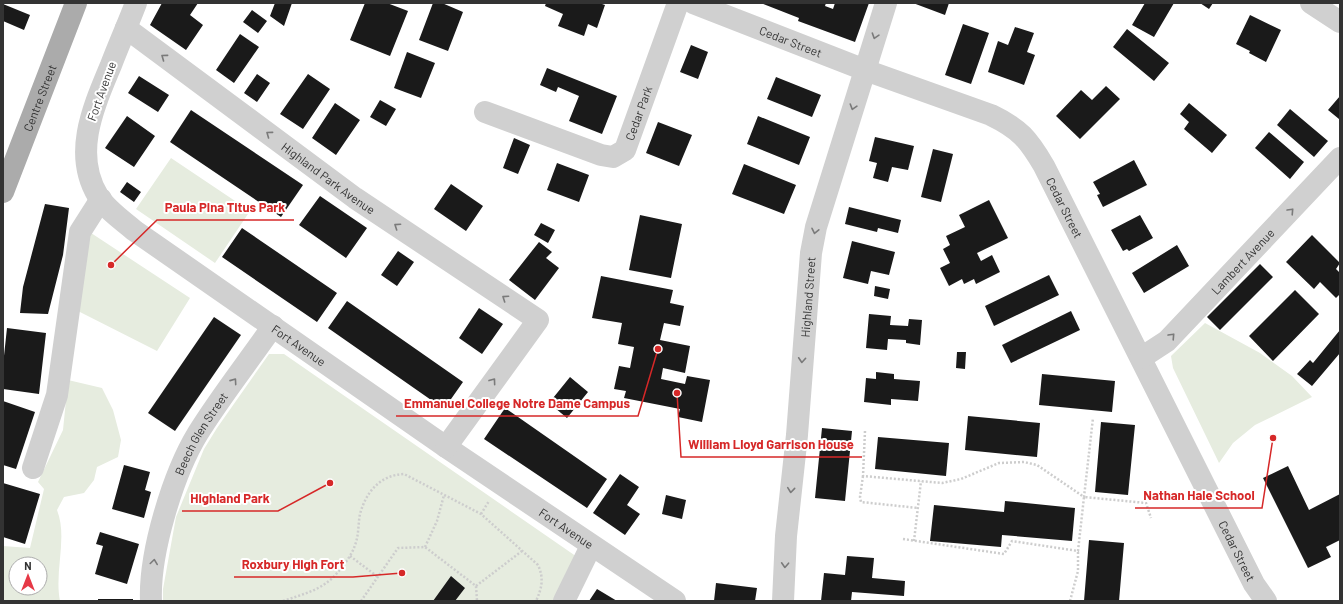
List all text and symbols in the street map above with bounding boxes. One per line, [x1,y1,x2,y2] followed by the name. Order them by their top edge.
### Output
[758,23,824,60] street label: Cedar Street
[871,33,880,40] one-way arrow
[162,54,169,61] one-way arrow
[84,59,118,123] street label: Fort Avenue
[20,62,59,133] street label: Centre Street
[622,84,655,142] street label: Cedar Park
[849,103,858,110] one-way arrow
[266,131,273,139] one-way arrow
[279,139,378,217] street label: Highland Park Avenue
[1044,175,1086,240] street label: Cedar Street
[157,195,294,220] callout: Paula Pina Titus Park
[165,199,285,215] text: Paula Pina Titus Park
[1286,208,1293,216] one-way arrow
[395,224,402,231] one-way arrow
[1208,225,1277,297] street label: Lambert Avenue
[811,228,819,234] one-way arrow
[798,256,818,338] street label: Highland Street
[503,296,510,303] one-way arrow
[269,321,329,368] street label: Fort Avenue
[1168,333,1175,341] one-way arrow
[797,357,806,363] one-way arrow
[489,378,496,385] one-way arrow
[229,379,236,386] one-way arrow
[171,389,230,477] street label: Beech Glen Street
[396,391,638,416] callout: Emmanuel College Notre Dame Campus
[404,395,630,411] text: Emmanuel College Notre Dame Campus
[681,432,862,457] callout: William Lloyd Garrison House
[688,436,854,452] text: William Lloyd Garrison House
[1135,483,1262,508] callout: Nathan Hale School
[182,486,278,511] callout: Highland Park
[787,487,796,493] one-way arrow
[1143,487,1255,503] text: Nathan Hale School
[190,490,270,506] text: Highland Park
[537,505,596,551] street label: Fort Avenue
[1216,518,1258,583] street label: Cedar Street
[234,552,353,577] callout: Roxbury High Fort
[8,556,48,596] north arrow
[242,556,344,572] text: Roxbury High Fort
[24,559,32,572] text: N
[149,559,158,565] one-way arrow
[780,562,789,568] one-way arrow

